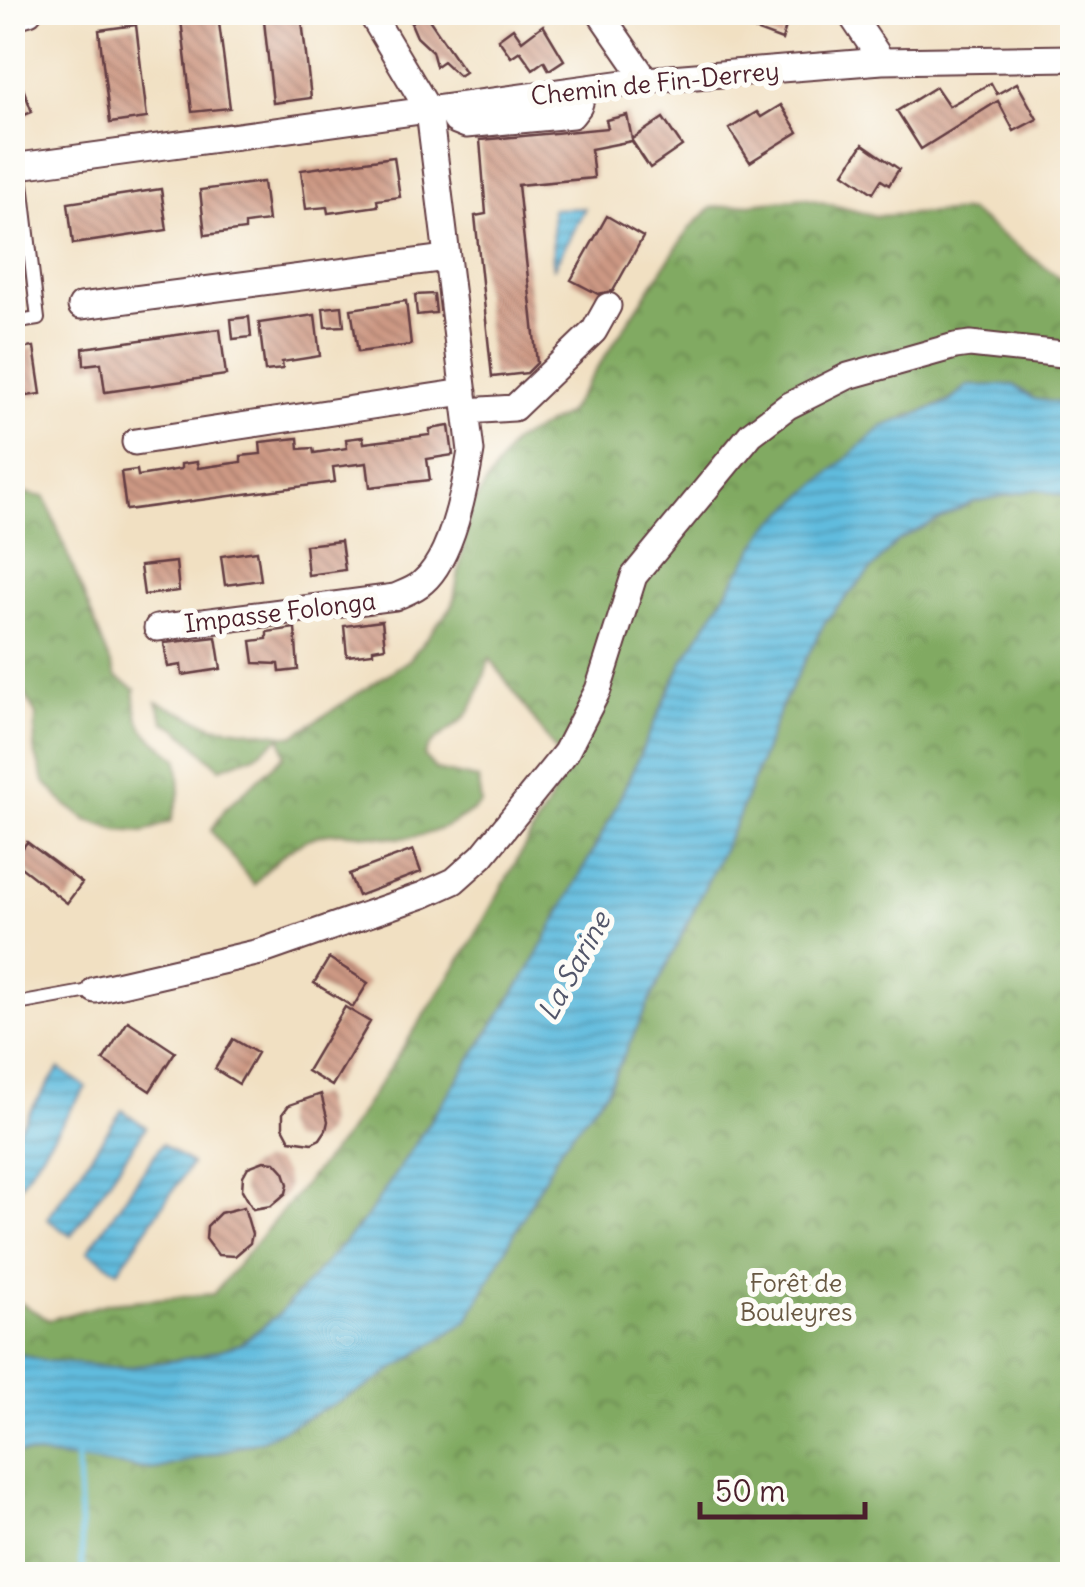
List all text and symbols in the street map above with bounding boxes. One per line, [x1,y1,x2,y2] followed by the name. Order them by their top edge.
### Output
[529,54,781,112] street label: Chemin de Fin-Derrey
[182,584,378,640] street label: Impasse Folonga
[530,904,619,1026] water label: La Sarine
[740,1267,852,1328] park label: Forêt de Bouleyres
[700,1457,865,1519] scale bar
[715,1472,785,1510] text: 50 m

